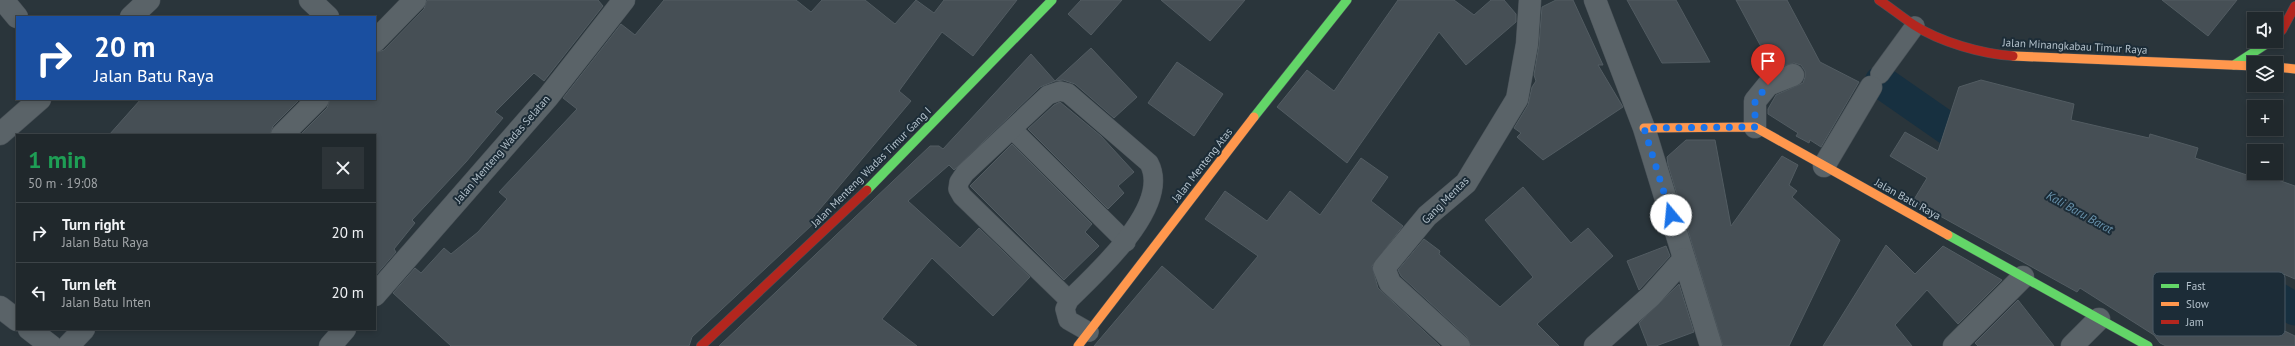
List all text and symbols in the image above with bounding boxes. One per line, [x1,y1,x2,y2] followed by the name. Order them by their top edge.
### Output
[2247,12,2283,180] map controls
[2247,12,2283,48] button: sound
[94,28,155,65] text: 20 m
[28,32,80,84] icon: right
[2001,35,2148,57] street label: Jalan Minangkabau Timur Raya
[1751,44,1785,85] pin
[1757,50,1779,72] icon: arrive
[2247,56,2283,92] button: layers
[94,64,214,87] text: Jalan Batu Raya
[451,92,553,207] street label: Jalan Menteng Wadas Selatan
[2247,100,2283,136] button: +
[807,104,934,231] street label: Jalan Menteng Wadas Timur Gang I
[1168,125,1236,206] street label: Jalan Menteng Atas
[28,144,87,175] text: 1 min
[2247,144,2283,180] button: −
[322,147,364,189] button: close
[1418,173,1472,227] street label: Gang Mentas
[28,175,98,192] text: 50 m · 19:08
[1872,175,1943,223] street label: Jalan Batu Raya
[2044,188,2117,237] water label: Kali Baru Barat
[1650,194,1692,236] position arrow
[62,215,125,234] text: Turn right
[28,222,50,244] icon: right
[331,223,364,242] text: 20 m
[62,234,149,251] text: Jalan Batu Raya
[2153,272,2285,336] legend
[62,275,116,294] text: Turn left
[2186,279,2206,293] text: Fast
[28,282,50,304] icon: left
[331,283,364,302] text: 20 m
[62,294,151,311] text: Jalan Batu Inten
[2186,297,2209,311] text: Slow
[2185,315,2204,329] text: Jam

